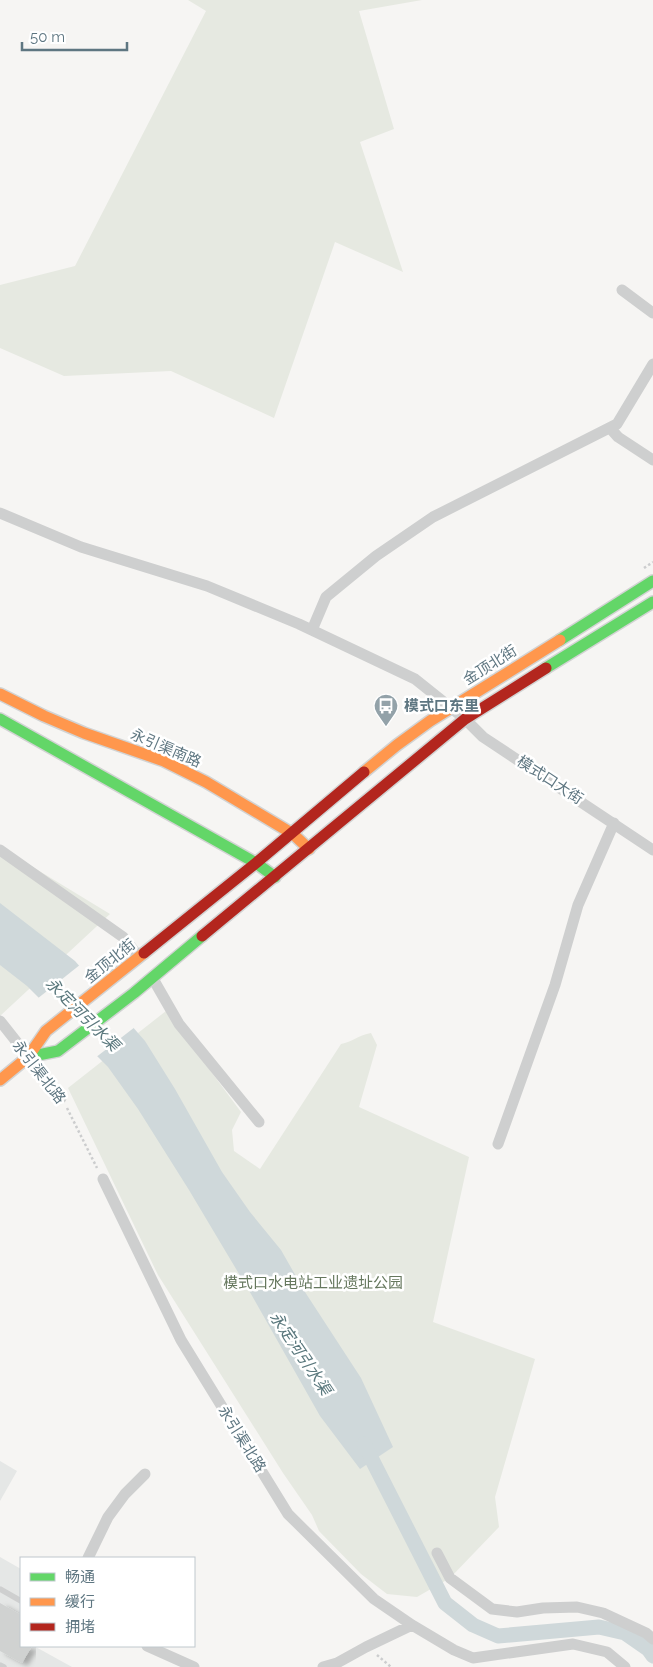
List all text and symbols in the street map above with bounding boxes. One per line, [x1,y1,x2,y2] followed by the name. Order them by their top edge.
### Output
[22,20,128,52] scale bar
[30,28,65,46] text: 50 m
[460,641,520,689] street label: 金顶北街
[373,693,399,727] bus stop icon: 模式口东里
[404,697,479,715] place label: 模式口东里
[128,725,204,771] street label: 永引渠南路
[514,752,586,808] street label: 模式口大街
[81,935,139,987] street label: 金顶北街
[42,974,125,1056] water label: 永定河引水渠
[9,1037,69,1107] street label: 永引渠北路
[223,1274,403,1292] park label: 模式口水电站工业遗址公园
[266,1308,336,1400] water label: 永定河引水渠
[214,1402,270,1476] street label: 永引渠北路
[20,1557,195,1647] legend
[65,1568,95,1586] text: 畅通
[65,1593,95,1611] text: 缓行
[65,1618,95,1636] text: 拥堵

